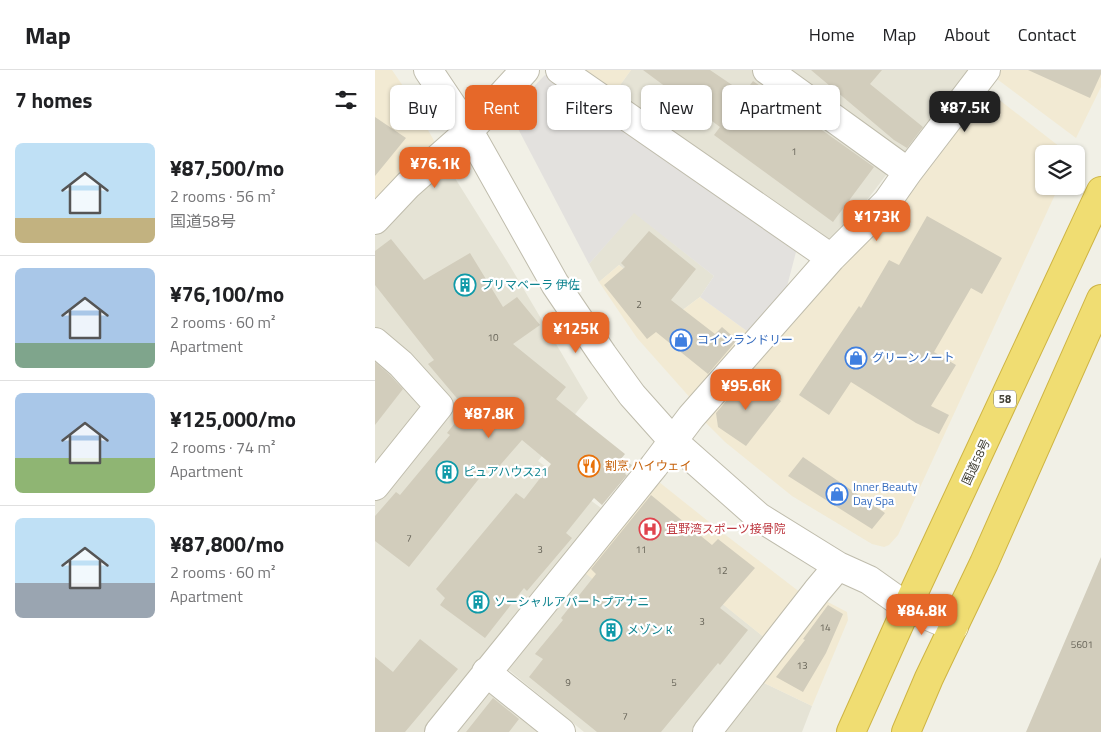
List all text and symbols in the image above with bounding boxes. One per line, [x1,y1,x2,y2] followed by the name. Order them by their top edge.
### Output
[25,17,71,53] text: Map
[809,21,855,48] text: Home
[883,21,916,48] text: Map
[944,21,990,48] text: About
[1018,21,1076,48] text: Contact
[15,84,92,116] text: 7 homes
[390,85,455,130] chip: Buy
[465,85,537,130] chip: Rent
[547,85,631,130] chip: Filters
[641,85,712,130] chip: New
[722,85,840,130] chip: Apartment
[332,86,360,114] icon: filters
[924,90,1006,133] pin: ¥87.5K
[940,95,990,119] text: ¥87.5K
[791,144,797,159] house number: 1
[1035,145,1085,195] map controls
[1035,145,1085,195] button: layers
[394,146,476,189] pin: ¥76.1K
[410,151,460,175] text: ¥76.1K
[170,152,284,184] text: ¥87,500/mo
[55,163,115,223] icon: home
[170,184,275,208] text: 2 rooms · 56 m²
[842,200,912,242] pin: ¥173K
[854,204,900,228] text: ¥173K
[170,209,236,233] text: 国道58号
[453,273,477,297] building icon: プリマベーラ 伊佐
[481,275,580,294] place label: プリマベーラ 伊佐
[170,278,284,310] text: ¥76,100/mo
[55,288,115,348] icon: home
[636,297,642,312] house number: 2
[170,310,275,334] text: 2 rooms · 60 m²
[541,312,611,354] pin: ¥125K
[553,316,599,340] text: ¥125K
[669,328,693,352] shop icon: コインランドリー
[487,330,499,345] house number: 10
[697,330,793,349] place label: コインランドリー
[170,334,243,358] text: Apartment
[844,346,868,370] shop icon: グリーンノート
[872,348,955,367] place label: グリーンノート
[705,368,787,411] pin: ¥95.6K
[721,373,771,397] text: ¥95.6K
[994,390,1016,408] road number: 58
[448,396,530,439] pin: ¥87.8K
[464,401,514,425] text: ¥87.8K
[170,403,296,435] text: ¥125,000/mo
[55,413,115,473] icon: home
[170,435,275,459] text: 2 rooms · 74 m²
[956,435,995,488] street label: 国道58号
[577,454,601,478] restaurant icon: 割烹 ハイウェイ
[605,456,691,475] place label: 割烹 ハイウェイ
[170,459,243,483] text: Apartment
[435,460,459,484] building icon: ピュアハウス21
[463,462,548,481] place label: ピュアハウス21
[853,477,918,510] place label: Inner Beauty Day Spa
[825,482,849,506] shop icon: Inner Beauty Day Spa
[638,517,662,541] hospital icon: 宜野湾スポーツ接骨院
[666,519,786,538] place label: 宜野湾スポーツ接骨院
[170,528,284,560] text: ¥87,800/mo
[406,531,412,546] house number: 7
[55,538,115,598] icon: home
[537,542,543,557] house number: 3
[635,542,647,557] house number: 11
[170,560,275,584] text: 2 rooms · 60 m²
[716,563,728,578] house number: 12
[170,584,243,608] text: Apartment
[466,590,490,614] building icon: ソーシャルアパートプアナニ
[494,592,649,611] place label: ソーシャルアパートプアナニ
[881,594,963,636] pin: ¥84.8K
[897,598,947,622] text: ¥84.8K
[699,614,705,629] house number: 3
[599,618,623,642] building icon: メゾン K
[627,620,673,639] place label: メゾン K
[819,620,831,635] house number: 14
[1071,637,1093,652] house number: 5601
[796,658,808,673] house number: 13
[565,675,571,690] house number: 9
[671,675,677,690] house number: 5
[622,709,628,724] house number: 7

